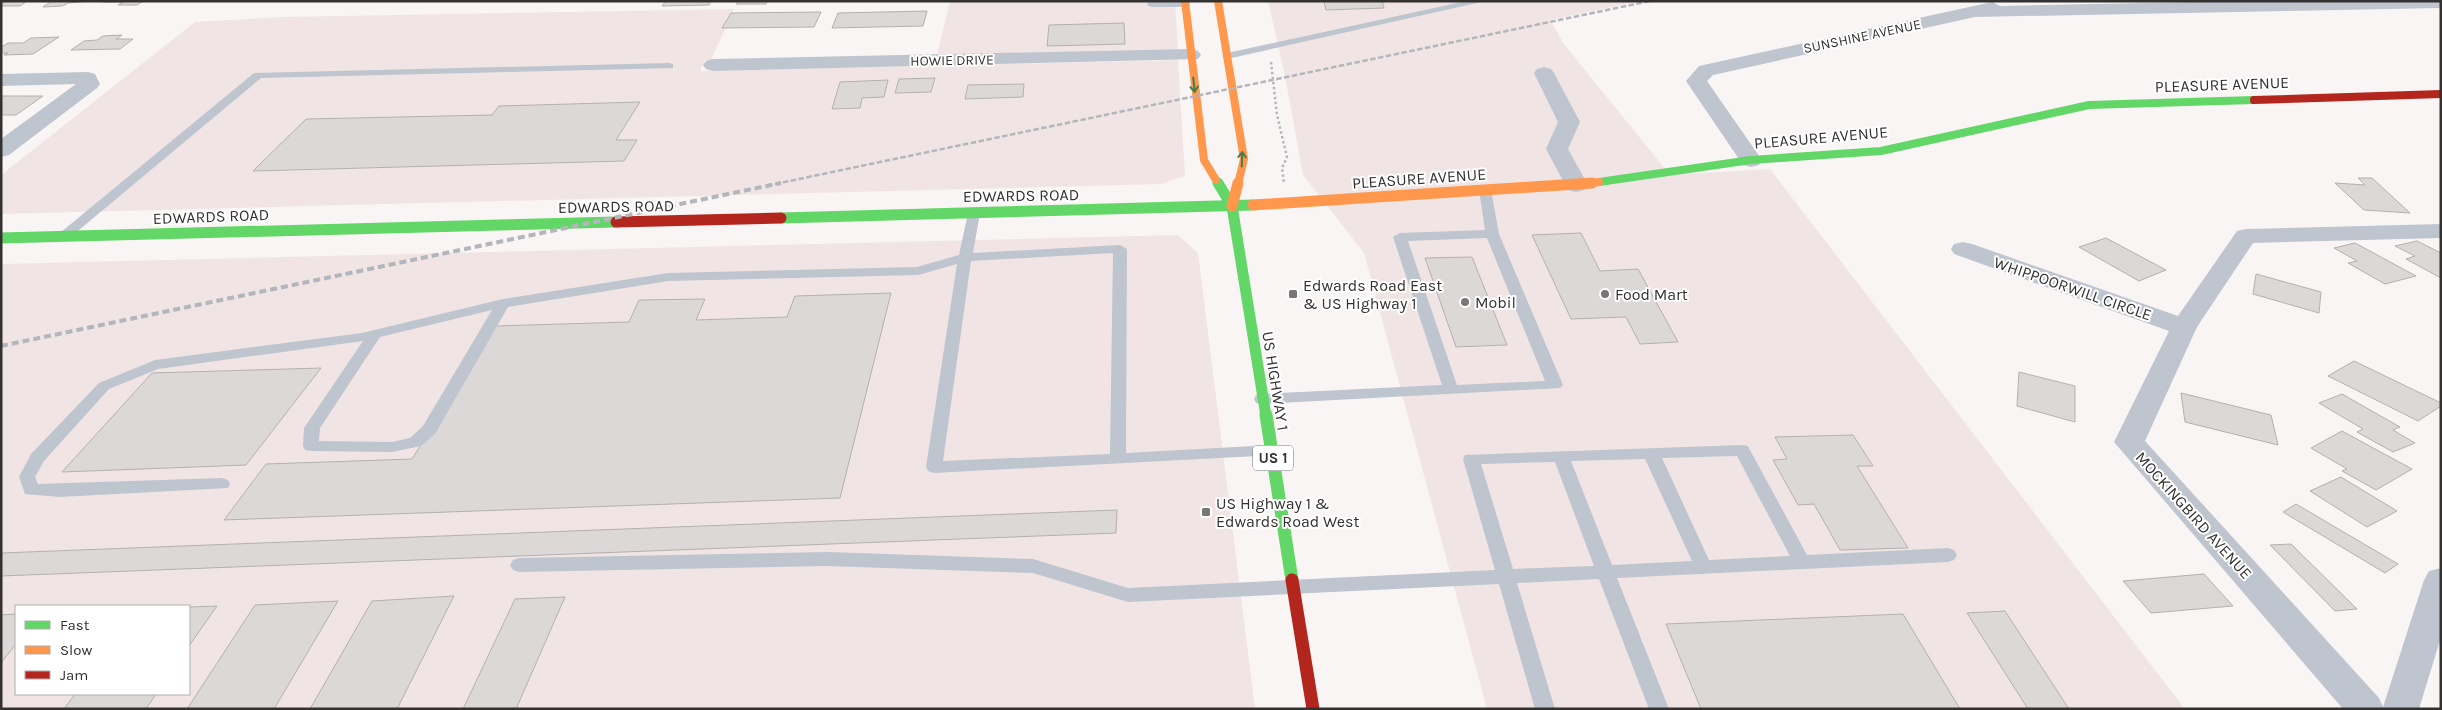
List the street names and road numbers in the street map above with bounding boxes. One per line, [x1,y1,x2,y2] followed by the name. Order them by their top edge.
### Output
[1802,16,1922,57] street label: SUNSHINE AVENUE
[910,51,994,70] street label: HOWIE DRIVE
[2155,73,2289,96] street label: PLEASURE AVENUE
[1753,122,1889,153] street label: PLEASURE AVENUE
[1351,164,1487,193] street label: PLEASURE AVENUE
[963,185,1079,206] street label: EDWARDS ROAD
[558,196,674,217] street label: EDWARDS ROAD
[153,205,269,228] street label: EDWARDS ROAD
[1991,253,2154,324] street label: WHIPPOORWILL CIRCLE
[1258,330,1293,432] street label: US HIGHWAY 1
[1253,446,1293,470] road number: US 1
[2131,448,2256,583] street label: MOCKINGBIRD AVENUE

